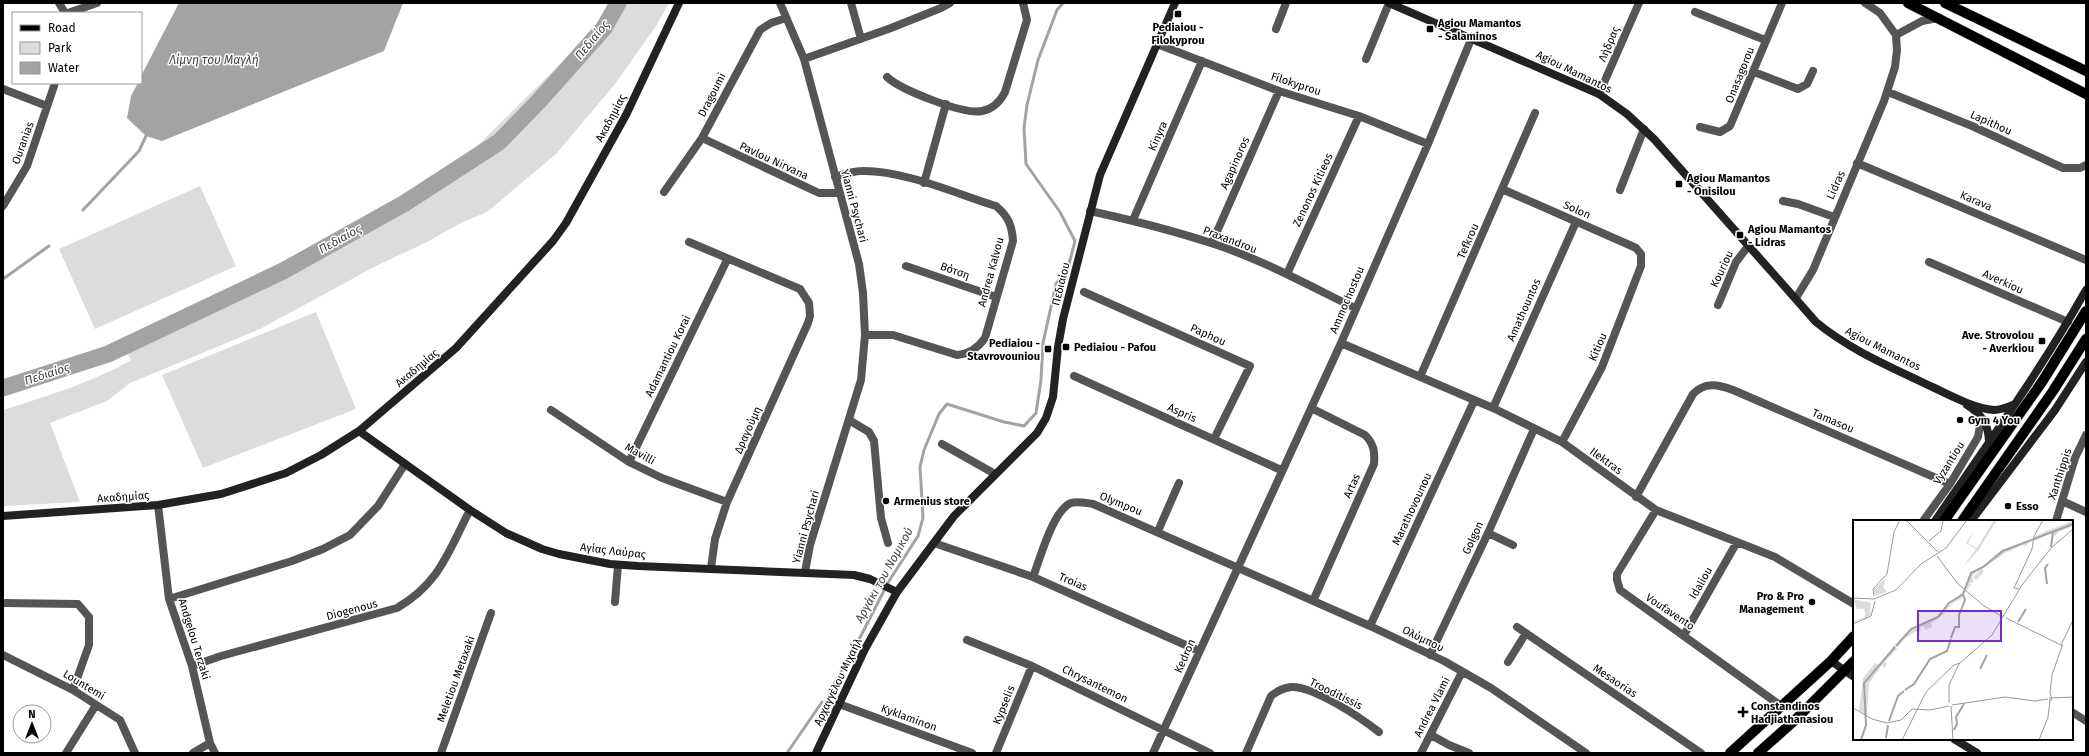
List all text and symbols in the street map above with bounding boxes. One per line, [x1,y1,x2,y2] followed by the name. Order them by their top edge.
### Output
[1173,9,1183,19] marker: Pediaiou - Filokyprou
[12,12,142,84] legend
[572,17,612,62] water label: Πεδιαίος
[1437,17,1522,43] place label: Agiou Mamantos - Salaminos
[48,21,76,35] text: Road
[1152,21,1204,47] place label: Pediaiou - Filokyprou
[1425,24,1435,34] marker: Agiou Mamantos - Salaminos
[1596,24,1622,64] street label: Λήδρας
[48,41,72,55] text: Park
[1723,45,1757,105] street label: Onasagorou
[1534,48,1614,96] street label: Agiou Mamantos
[168,53,259,67] water label: Λίμνη του Μαγλή
[48,61,80,75] text: Water
[1269,70,1323,98] street label: Filokyprou
[695,71,729,119] street label: Dragoumi
[593,92,629,144] street label: Ακαδημίας
[1968,108,2014,138] street label: Lapithou
[1146,119,1170,153] street label: Kinyra
[9,120,37,166] street label: Ouranias
[1218,135,1252,191] street label: Agapinoros
[738,139,810,183] street label: Pavlou Nirvana
[1290,151,1336,229] street label: Zenonos Kitieos
[838,168,870,244] street label: Yianni Psychari
[1824,169,1848,201] street label: Lidras
[1686,172,1771,198] place label: Agiou Mamantos - Onisilou
[1674,179,1684,189] marker: Agiou Mamantos - Onisilou
[1958,189,1994,213] street label: Karava
[1561,198,1593,222] street label: Solon
[316,221,364,256] water label: Πεδιαίος
[1455,221,1481,261] street label: Tefkrou
[1747,223,1832,249] place label: Agiou Mamantos - Lidras
[1201,224,1259,256] street label: Praxandrou
[1735,230,1745,240] marker: Agiou Mamantos - Lidras
[975,236,1007,308] street label: Andrea Kalvou
[1708,248,1736,290] street label: Kouriou
[938,260,972,282] street label: Βότση
[1049,261,1073,307] street label: Πεδιαίου
[1327,265,1367,335] street label: Ammochostou
[1980,267,2026,297] street label: Averkiou
[1504,277,1544,343] street label: Amathountos
[643,313,693,399] street label: Adamantiou Korai
[1188,321,1228,349] street label: Paphou
[1843,324,1923,374] street label: Agiou Mamantos
[1961,329,2034,355] place label: Ave. Strovolou - Averkiou
[1586,331,1610,363] street label: Kitiou
[2037,336,2047,346] marker: Ave. Strovolou - Averkiou
[967,337,1040,363] place label: Pediaiou - Stavrovouniou
[1074,341,1156,354] place label: Pediaiou - Pafou
[1061,342,1071,352] marker: Pediaiou - Pafou
[1043,344,1053,354] marker: Pediaiou - Stavrovouniou
[393,346,441,390] street label: Ακαδημίας
[23,360,72,388] water label: Πεδιαίος
[1165,401,1199,425] street label: Aspris
[732,404,764,456] street label: Δραγούμη
[1810,406,1856,436] street label: Tamasou
[1968,414,2020,427] place label: Gym 4 You
[1955,415,1965,425] marker: Gym 4 You
[1931,439,1967,487] street label: Vyzantiou
[623,440,657,468] street label: Mavilli
[1587,445,1625,477] street label: Ilektras
[2046,447,2074,501] street label: Xanthippis
[1389,471,1435,547] street label: Marathovounou
[1341,472,1363,500] street label: Artas
[96,489,150,505] street label: Ακαδημίας
[790,489,822,565] street label: Yianni Psychari
[1098,490,1144,518] street label: Olympou
[893,495,970,508] place label: Armenius store
[881,496,891,506] marker: Armenius store
[2016,500,2039,513] place label: Esso
[2003,501,2013,511] marker: Esso
[1460,519,1486,557] street label: Golgon
[1853,520,2073,740] inset map
[852,525,916,626] water label: Αργάκι του Νομικού
[579,541,647,561] street label: Αγίας Λαύρας
[1687,565,1715,601] street label: Idaliou
[1057,570,1089,594] street label: Troias
[1739,590,1805,616] place label: Pro & Pro Management
[1643,591,1697,633] street label: Voufavento
[175,597,213,681] street label: Andgelou Terzaki
[325,597,379,623] street label: Diogenous
[1807,597,1817,607] marker: Pro & Pro Management
[1400,623,1446,655] street label: Ολύμπου
[434,634,478,724] street label: Meletiou Metaxaki
[811,636,865,728] street label: Αρχαγγέλου Μιχαήλ
[1172,637,1198,675] street label: Kedron
[1060,662,1130,706] street label: Chrysantemon
[1590,662,1640,700] street label: Mesaorias
[61,667,107,703] street label: Lountemi
[1411,675,1453,739] street label: Andrea Vlami
[1307,676,1365,712] street label: Trooditissis
[990,684,1018,726] street label: Kypselis
[1751,700,1833,726] place label: Constandinos Hadjiathanasiou
[879,702,939,734] street label: Kyklaminon
[12,704,52,744] north arrow
[1738,707,1748,717] marker: Constandinos Hadjiathanasiou
[28,708,36,721] text: N

